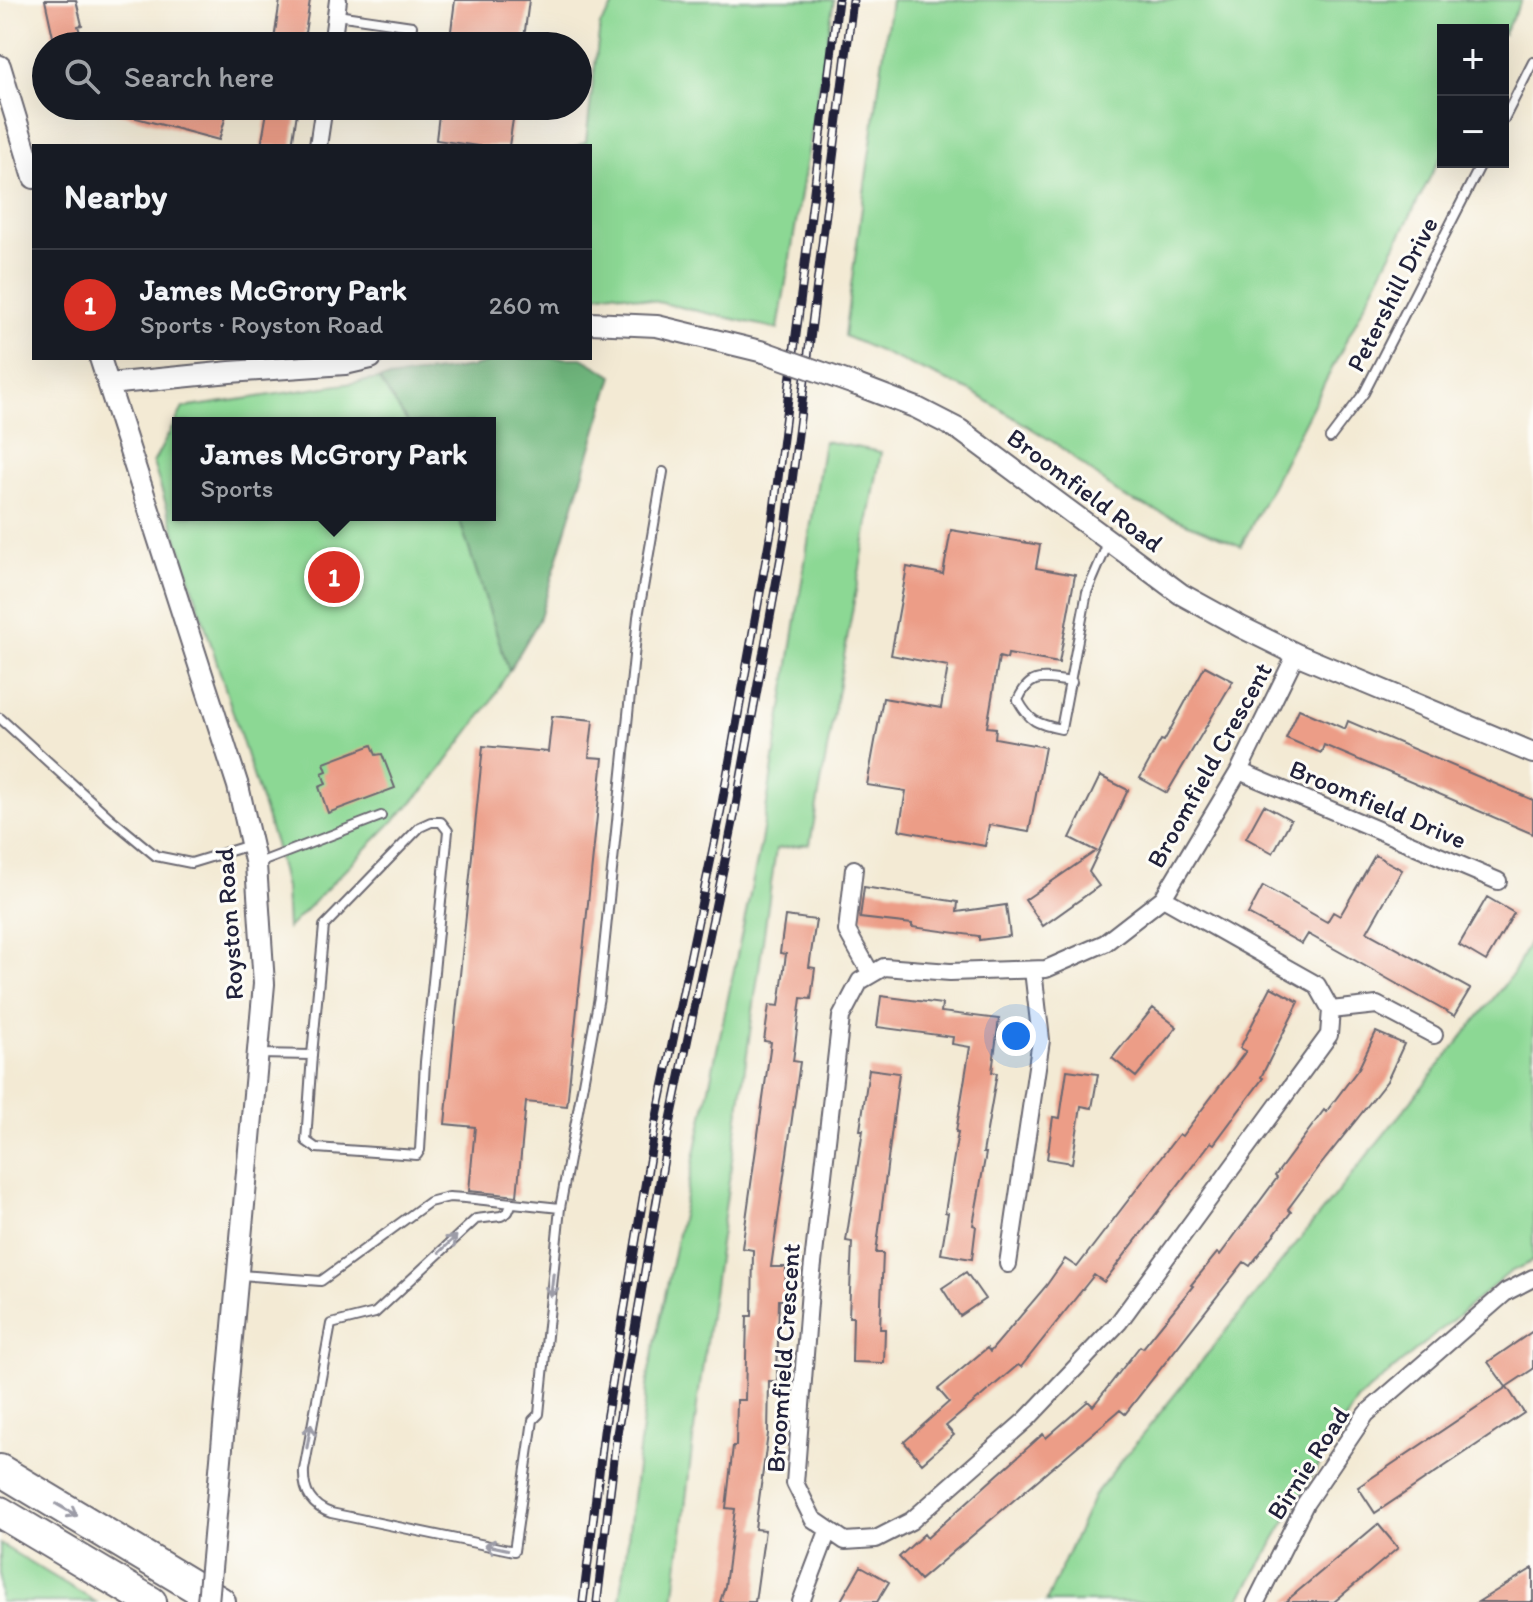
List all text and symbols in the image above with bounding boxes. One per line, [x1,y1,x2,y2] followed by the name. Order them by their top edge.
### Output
[1437,24,1509,168] map controls
[1437,24,1509,96] button: +
[32,32,592,120] search box
[60,54,104,98] icon: search
[124,58,274,95] text: Search here
[1437,96,1509,168] button: −
[64,176,167,217] text: Nearby
[1339,211,1445,377] street label: Petershill Drive
[140,271,407,308] text: James McGrory Park
[84,289,96,321] text: 1
[489,289,560,321] text: 260 m
[140,308,383,340] text: Sports · Royston Road
[172,417,496,521] popup
[1001,421,1169,559] street label: Broomfield Road
[201,435,467,472] text: James McGrory Park
[201,472,273,504] text: Sports
[308,547,360,607] pin: 1
[1139,656,1279,873] street label: Broomfield Crescent
[1285,752,1471,856] street label: Broomfield Drive
[208,847,250,1001] street label: Royston Road
[996,1016,1036,1056] your location
[438,1235,457,1254] one-way arrow
[759,1242,807,1474] street label: Broomfield Crescent
[545,1272,560,1298] one-way arrow
[1260,1400,1357,1526] street label: Birnie Road
[303,1423,318,1449] one-way arrow
[55,1502,78,1518] one-way arrow
[484,1539,509,1554] one-way arrow

